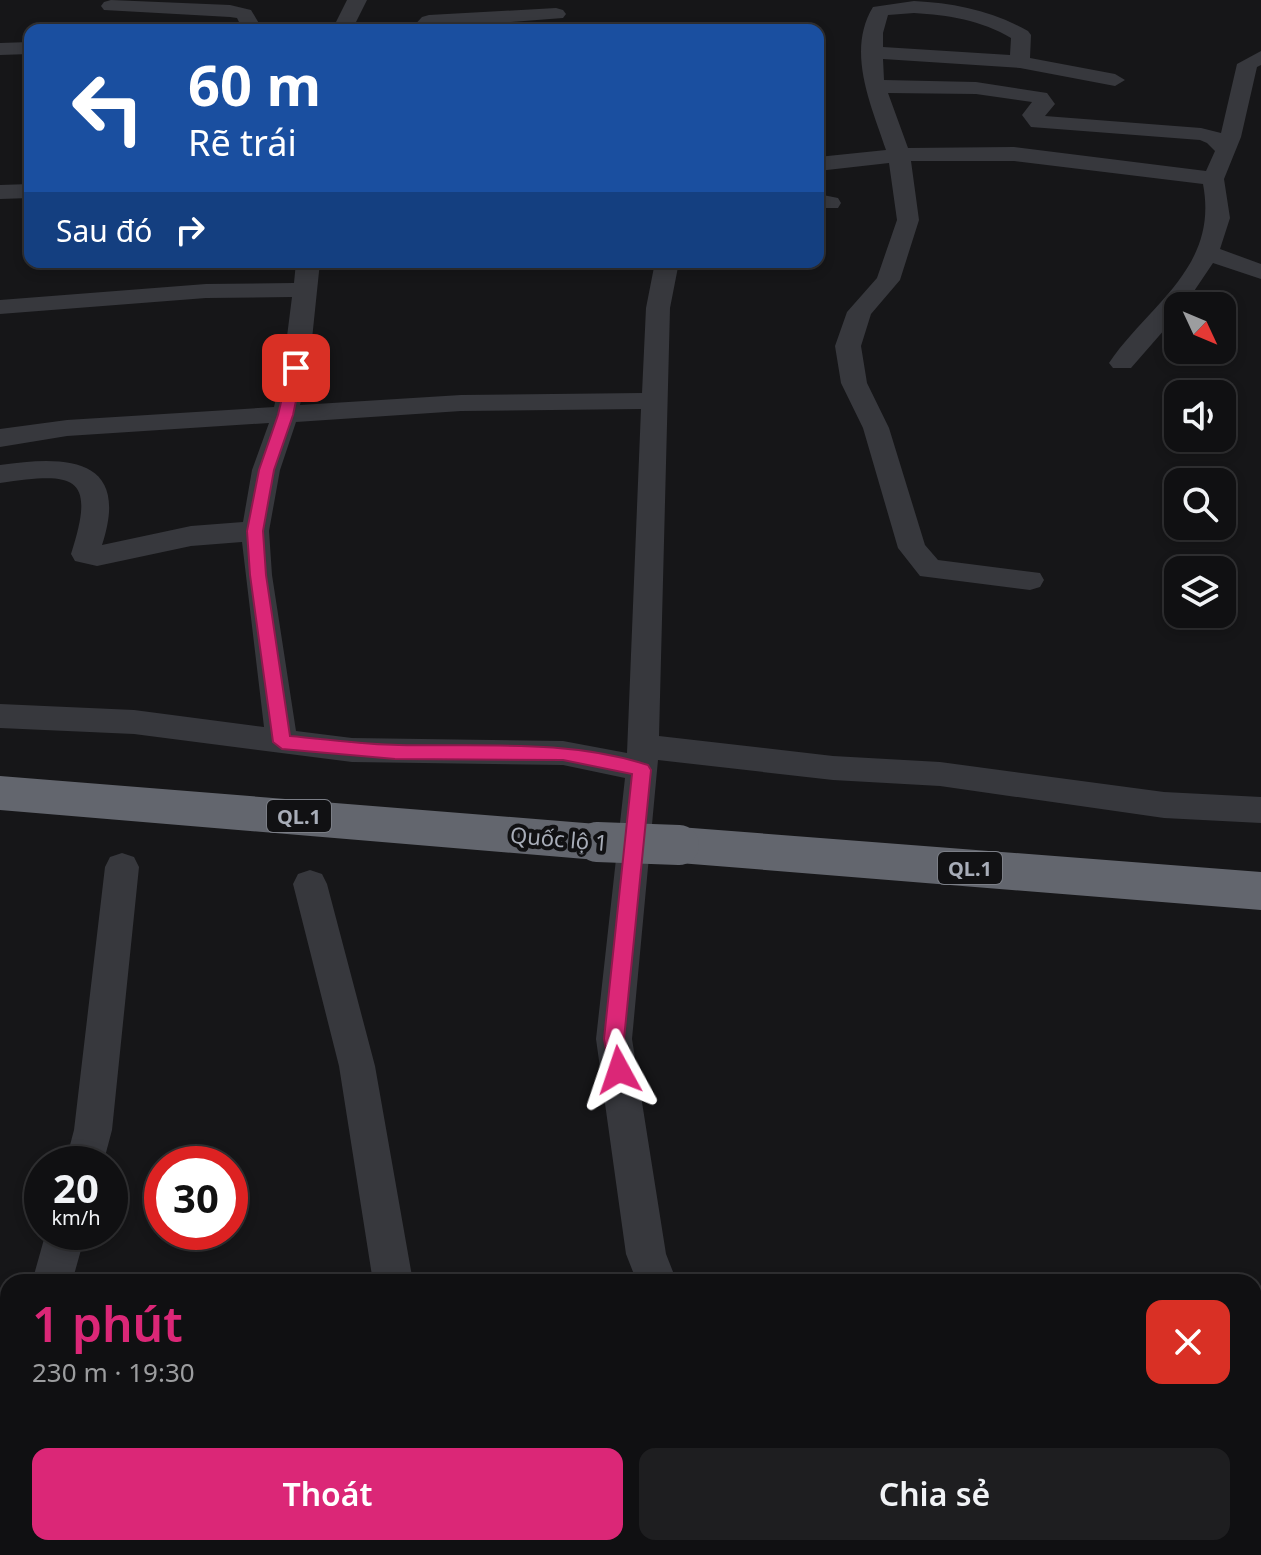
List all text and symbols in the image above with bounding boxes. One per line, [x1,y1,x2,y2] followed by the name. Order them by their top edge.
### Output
[188,46,321,122] text: 60 m
[56,56,160,160] icon: left
[188,118,297,167] text: Rẽ trái
[168,208,212,252] icon: right
[56,210,152,251] text: Sau đó
[1164,292,1236,364] north arrow
[1164,292,1236,628] map controls
[262,334,330,402] pin
[274,346,318,390] icon: arrive
[1164,380,1236,452] button: sound
[1164,468,1236,540] button: search
[1164,556,1236,628] button: layers
[267,800,331,832] road number: QL.1
[509,819,609,857] street label: Quốc lộ 1
[938,852,1002,884] road number: QL.1
[577,1028,661,1112] position arrow
[144,1146,248,1250] speed limit sign: 30
[53,1160,99,1215] text: 20
[51,1204,101,1231] text: km/h
[32,1291,183,1356] text: 1 phút
[1146,1300,1230,1384] button: close
[32,1354,195,1390] text: 230 m · 19:30
[32,1448,623,1540] button: Thoát
[639,1448,1230,1540] button: Chia sẻ

